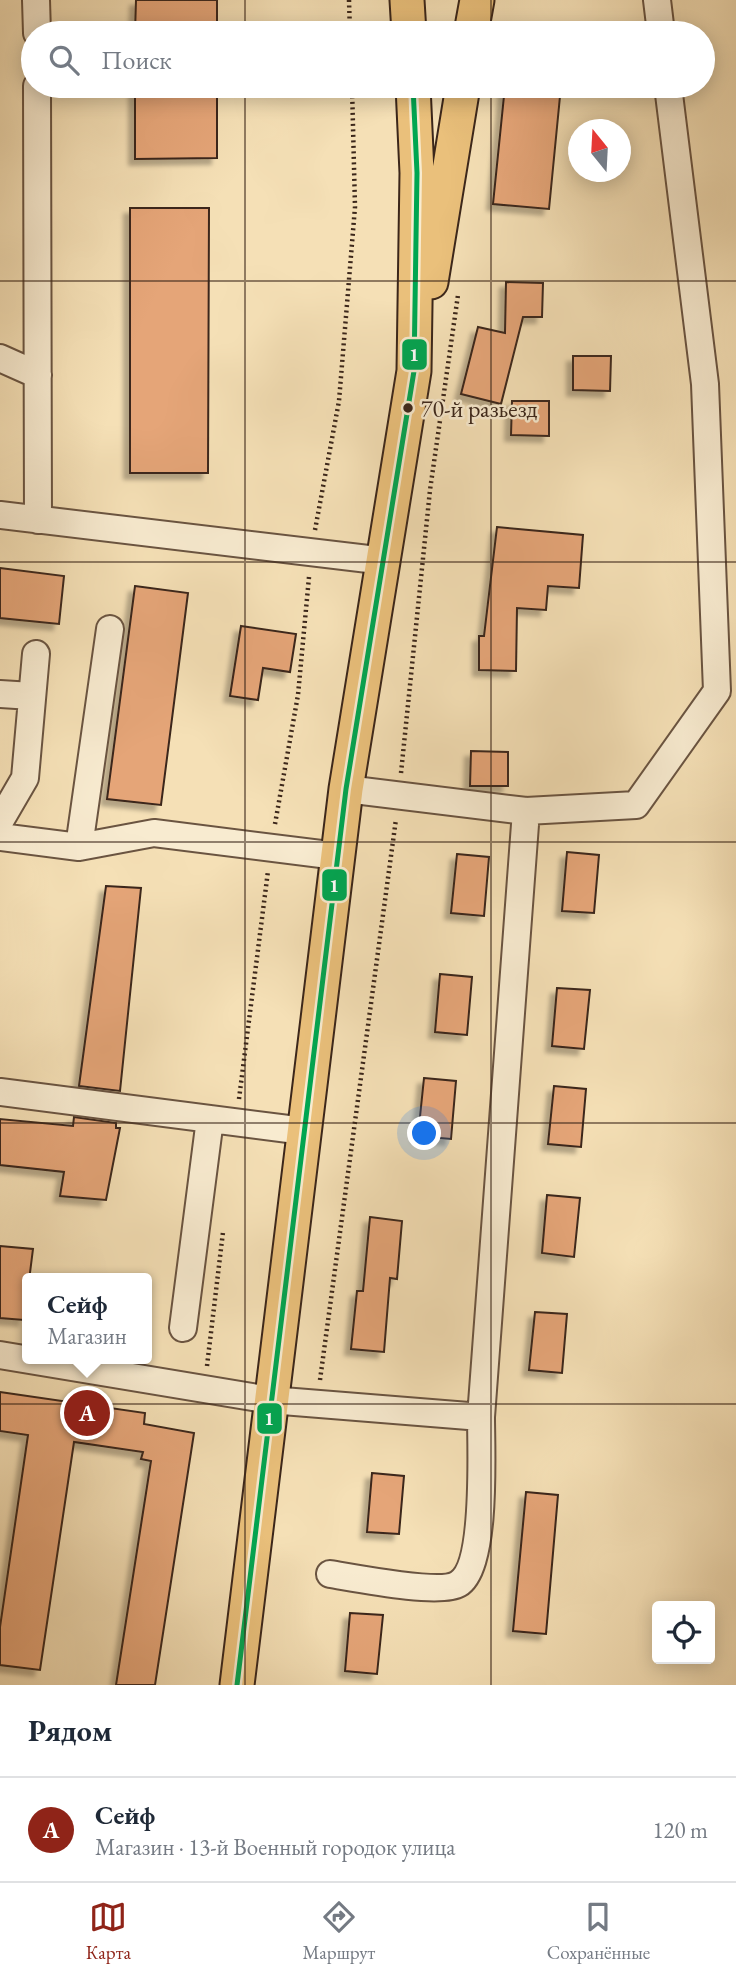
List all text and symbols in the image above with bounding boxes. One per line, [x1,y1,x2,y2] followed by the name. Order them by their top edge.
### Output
[21,21,715,98] search box
[45,41,83,79] icon: search
[101,43,172,77] text: Поиск
[568,119,631,182] north arrow
[401,338,428,371] line badge: 1
[409,342,419,367] text: 1
[421,393,537,424] place label: 70-й разьезд
[401,401,415,415] marker: 70-й разьезд
[321,868,348,902] line badge: 1
[329,873,339,898] text: 1
[407,1116,441,1150] your location
[22,1273,152,1364] popup
[47,1287,108,1321] text: Сейф
[47,1321,127,1351] text: Магазин
[64,1387,110,1439] pin: A
[256,1402,283,1435] line badge: 1
[264,1406,274,1431] text: 1
[652,1601,715,1664] map controls
[652,1601,715,1664] button: locate
[28,1711,112,1750] text: Рядом
[95,1798,155,1832] text: Сейф
[43,1815,59,1845] text: A
[652,1815,708,1845] text: 120 m
[95,1832,455,1862] text: Магазин · 13-й Военный городок улица
[86,1898,131,1965] tab: Карта
[302,1898,375,1965] tab: Маршрут
[547,1898,650,1965] tab: Сохранённые

